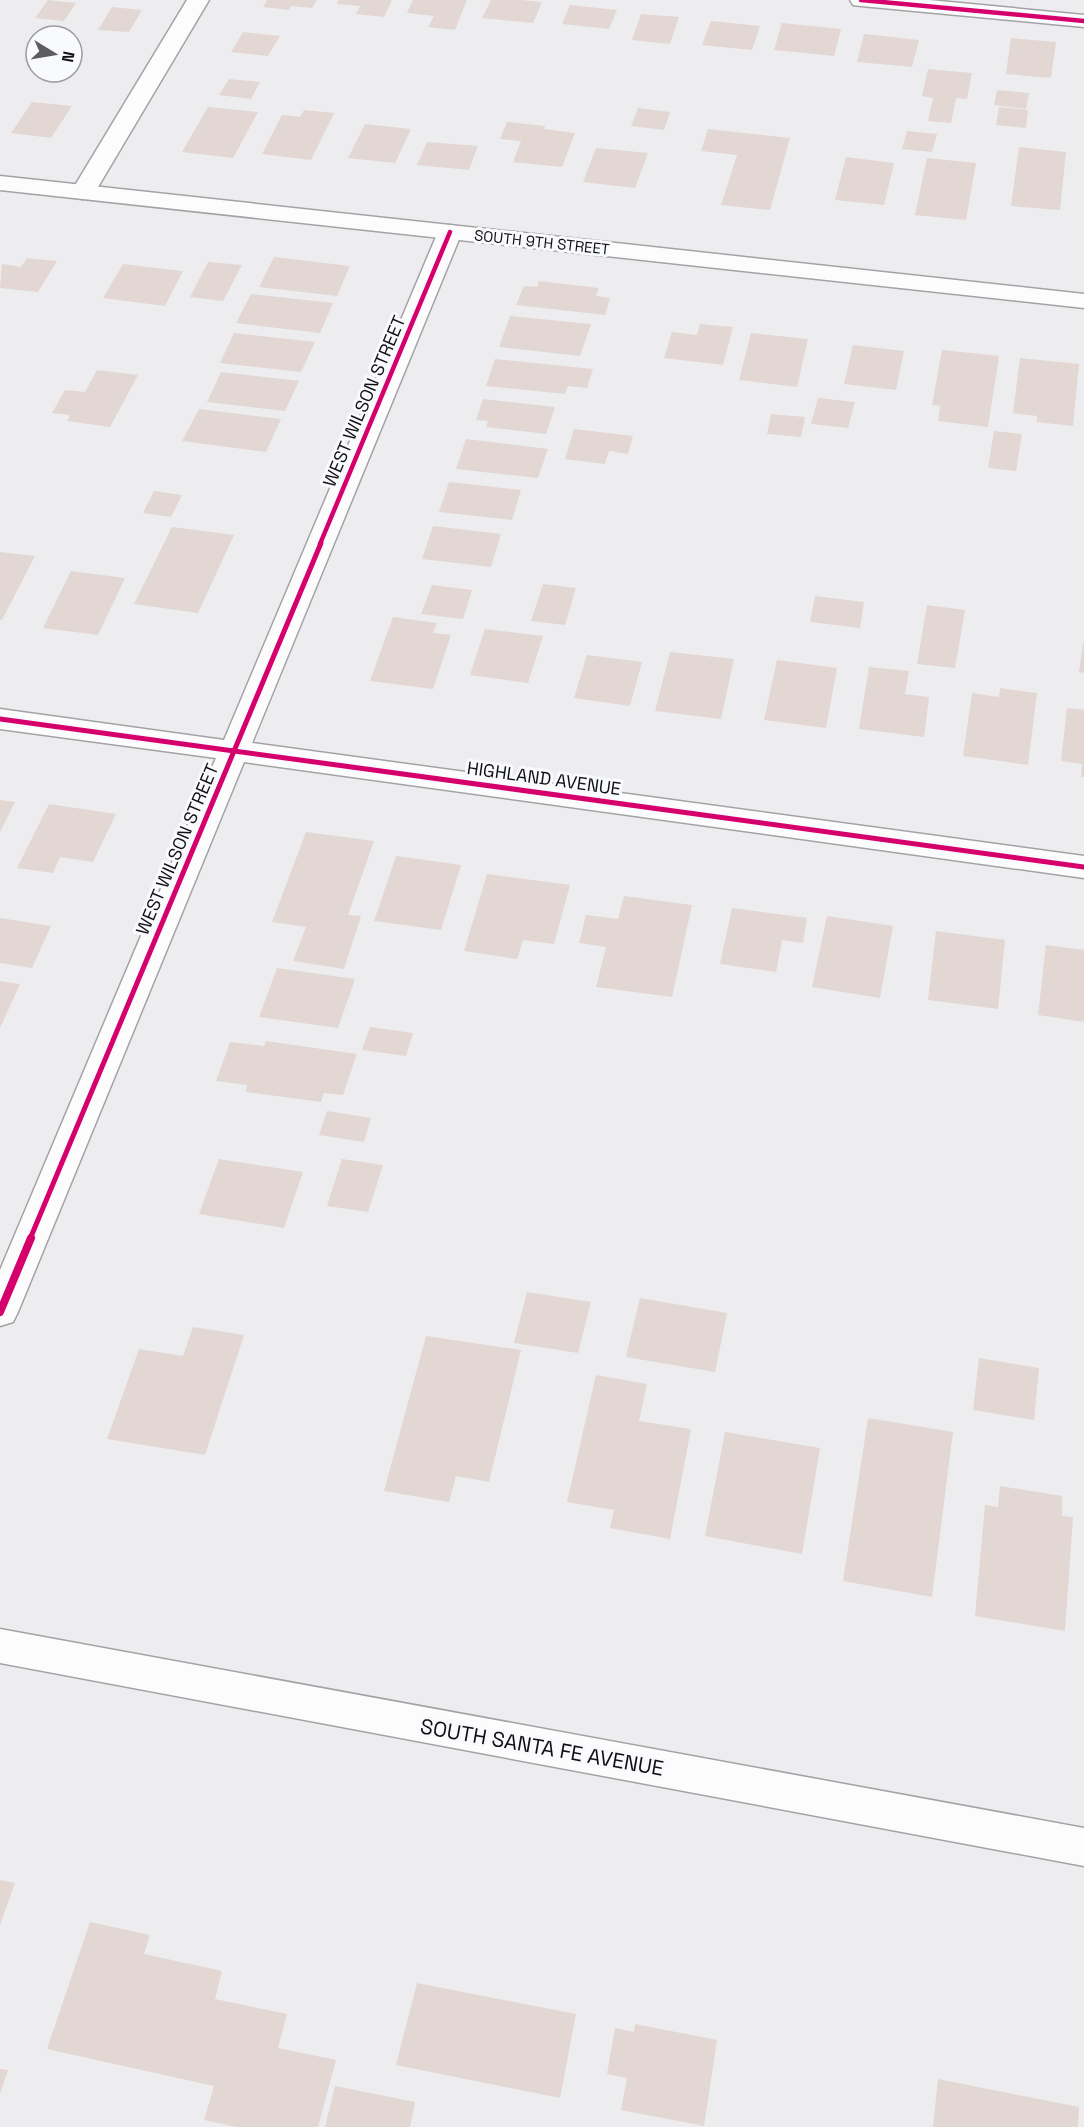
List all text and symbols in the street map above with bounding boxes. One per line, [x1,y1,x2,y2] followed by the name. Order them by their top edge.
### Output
[24,24,84,84] north arrow
[57,49,80,64] text: N
[473,225,611,259] street label: SOUTH 9TH STREET
[317,311,411,490] street label: WEST WILSON STREET
[466,756,622,800] street label: HIGHLAND AVENUE
[130,759,224,938] street label: WEST WILSON STREET
[418,1712,666,1782] street label: SOUTH SANTA FE AVENUE

